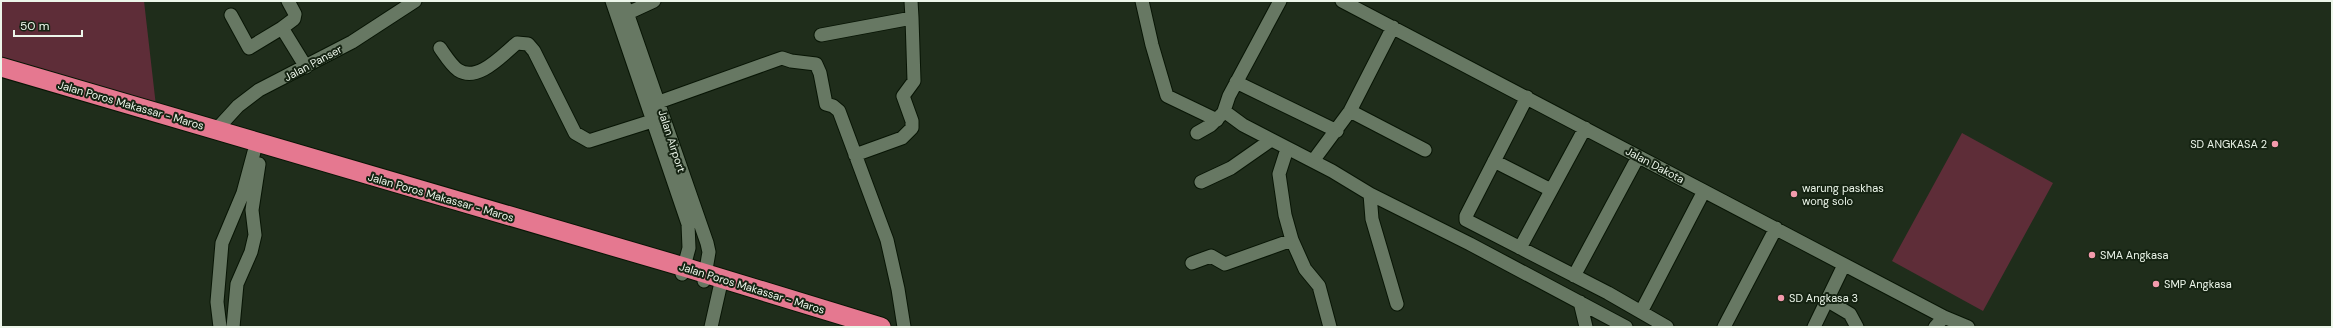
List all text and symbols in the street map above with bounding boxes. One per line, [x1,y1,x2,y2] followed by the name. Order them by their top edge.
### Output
[14,12,82,38] scale bar
[20,18,49,34] text: 50 m
[282,42,344,84] street label: Jalan Panser
[56,77,206,133] street label: Jalan Poros Makassar - Maros
[655,108,689,174] street label: Jalan Airport
[2190,137,2267,151] place label: SD ANGKASA 2
[2270,139,2280,149] marker: SD ANGKASA 2
[1623,144,1687,186] street label: Jalan Dakota
[366,169,516,225] street label: Jalan Poros Makassar - Maros
[1802,181,1884,208] place label: warung paskhas wong solo
[1789,189,1799,199] marker: warung paskhas wong solo
[2100,248,2169,262] place label: SMA Angkasa
[2087,250,2097,260] marker: SMA Angkasa
[678,259,826,317] street label: Jalan Poros Makassar - Maros
[2164,277,2232,291] place label: SMP Angkasa
[2151,279,2161,289] marker: SMP Angkasa
[1789,291,1858,305] place label: SD Angkasa 3
[1776,293,1786,303] marker: SD Angkasa 3

